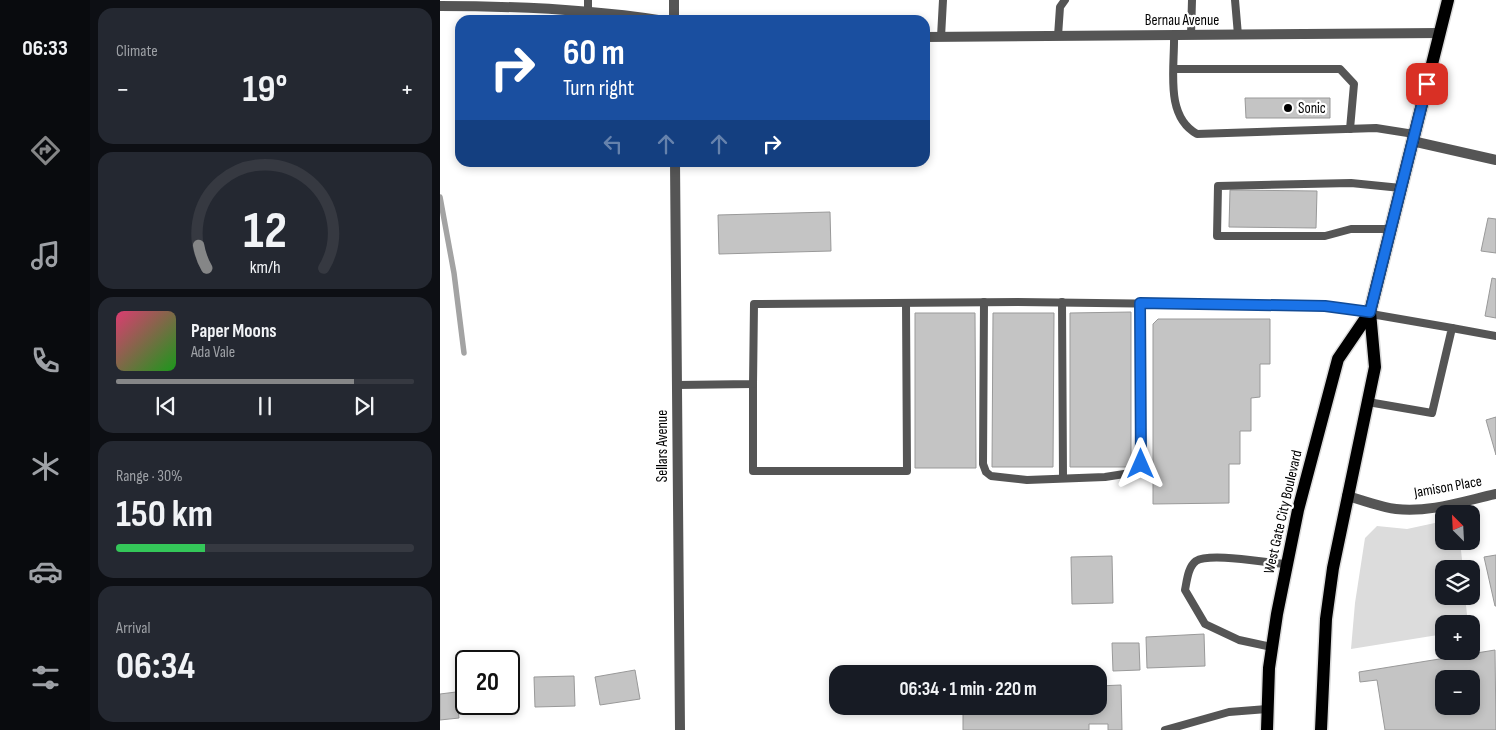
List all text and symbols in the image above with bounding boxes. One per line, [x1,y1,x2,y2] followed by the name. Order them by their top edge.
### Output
[1145,11,1219,30] street label: Bernau Avenue
[563,32,625,75] text: 60 m
[22,35,68,62] text: 06:33
[480,35,545,100] icon: right
[116,42,158,61] text: Climate
[1406,63,1448,105] pin
[243,67,287,112] text: 19°
[1413,70,1441,98] icon: arrive
[116,73,130,106] text: −
[400,73,414,106] text: +
[563,75,634,102] text: Turn right
[1298,99,1326,118] place label: Sonic
[1282,102,1294,114] marker: Sonic
[599,130,627,158] icon: left
[652,130,680,158] icon: ahead
[705,130,733,158] icon: ahead
[758,130,786,158] icon: right
[28,133,63,168] icon: directions
[243,200,287,263] text: 12
[28,238,63,273] icon: music
[250,257,280,278] text: km/h
[191,320,277,343] text: Paper Moons
[28,343,63,378] icon: phone
[191,343,235,362] text: Ada Vale
[152,392,180,420] icon: previous
[251,392,279,420] icon: pause
[350,392,378,420] icon: next
[653,410,672,482] street label: Sellars Avenue
[1114,437,1166,489] position arrow
[1260,448,1306,576] street label: West Gate City Boulevard
[28,449,63,484] icon: climate
[116,467,183,486] text: Range · 30%
[1412,472,1483,502] street label: Jamison Place
[116,492,213,537] text: 150 km
[1435,505,1480,550] north arrow
[1435,505,1480,715] map controls
[28,554,63,589] icon: car
[1435,560,1480,605] button: layers
[1435,615,1480,660] button: +
[116,619,150,638] text: Arrival
[116,644,195,689] text: 06:34
[455,650,520,715] speed limit sign: 20
[28,660,63,695] icon: filters
[1435,670,1480,715] button: −
[899,678,1037,701] text: 06:34 · 1 min · 220 m

